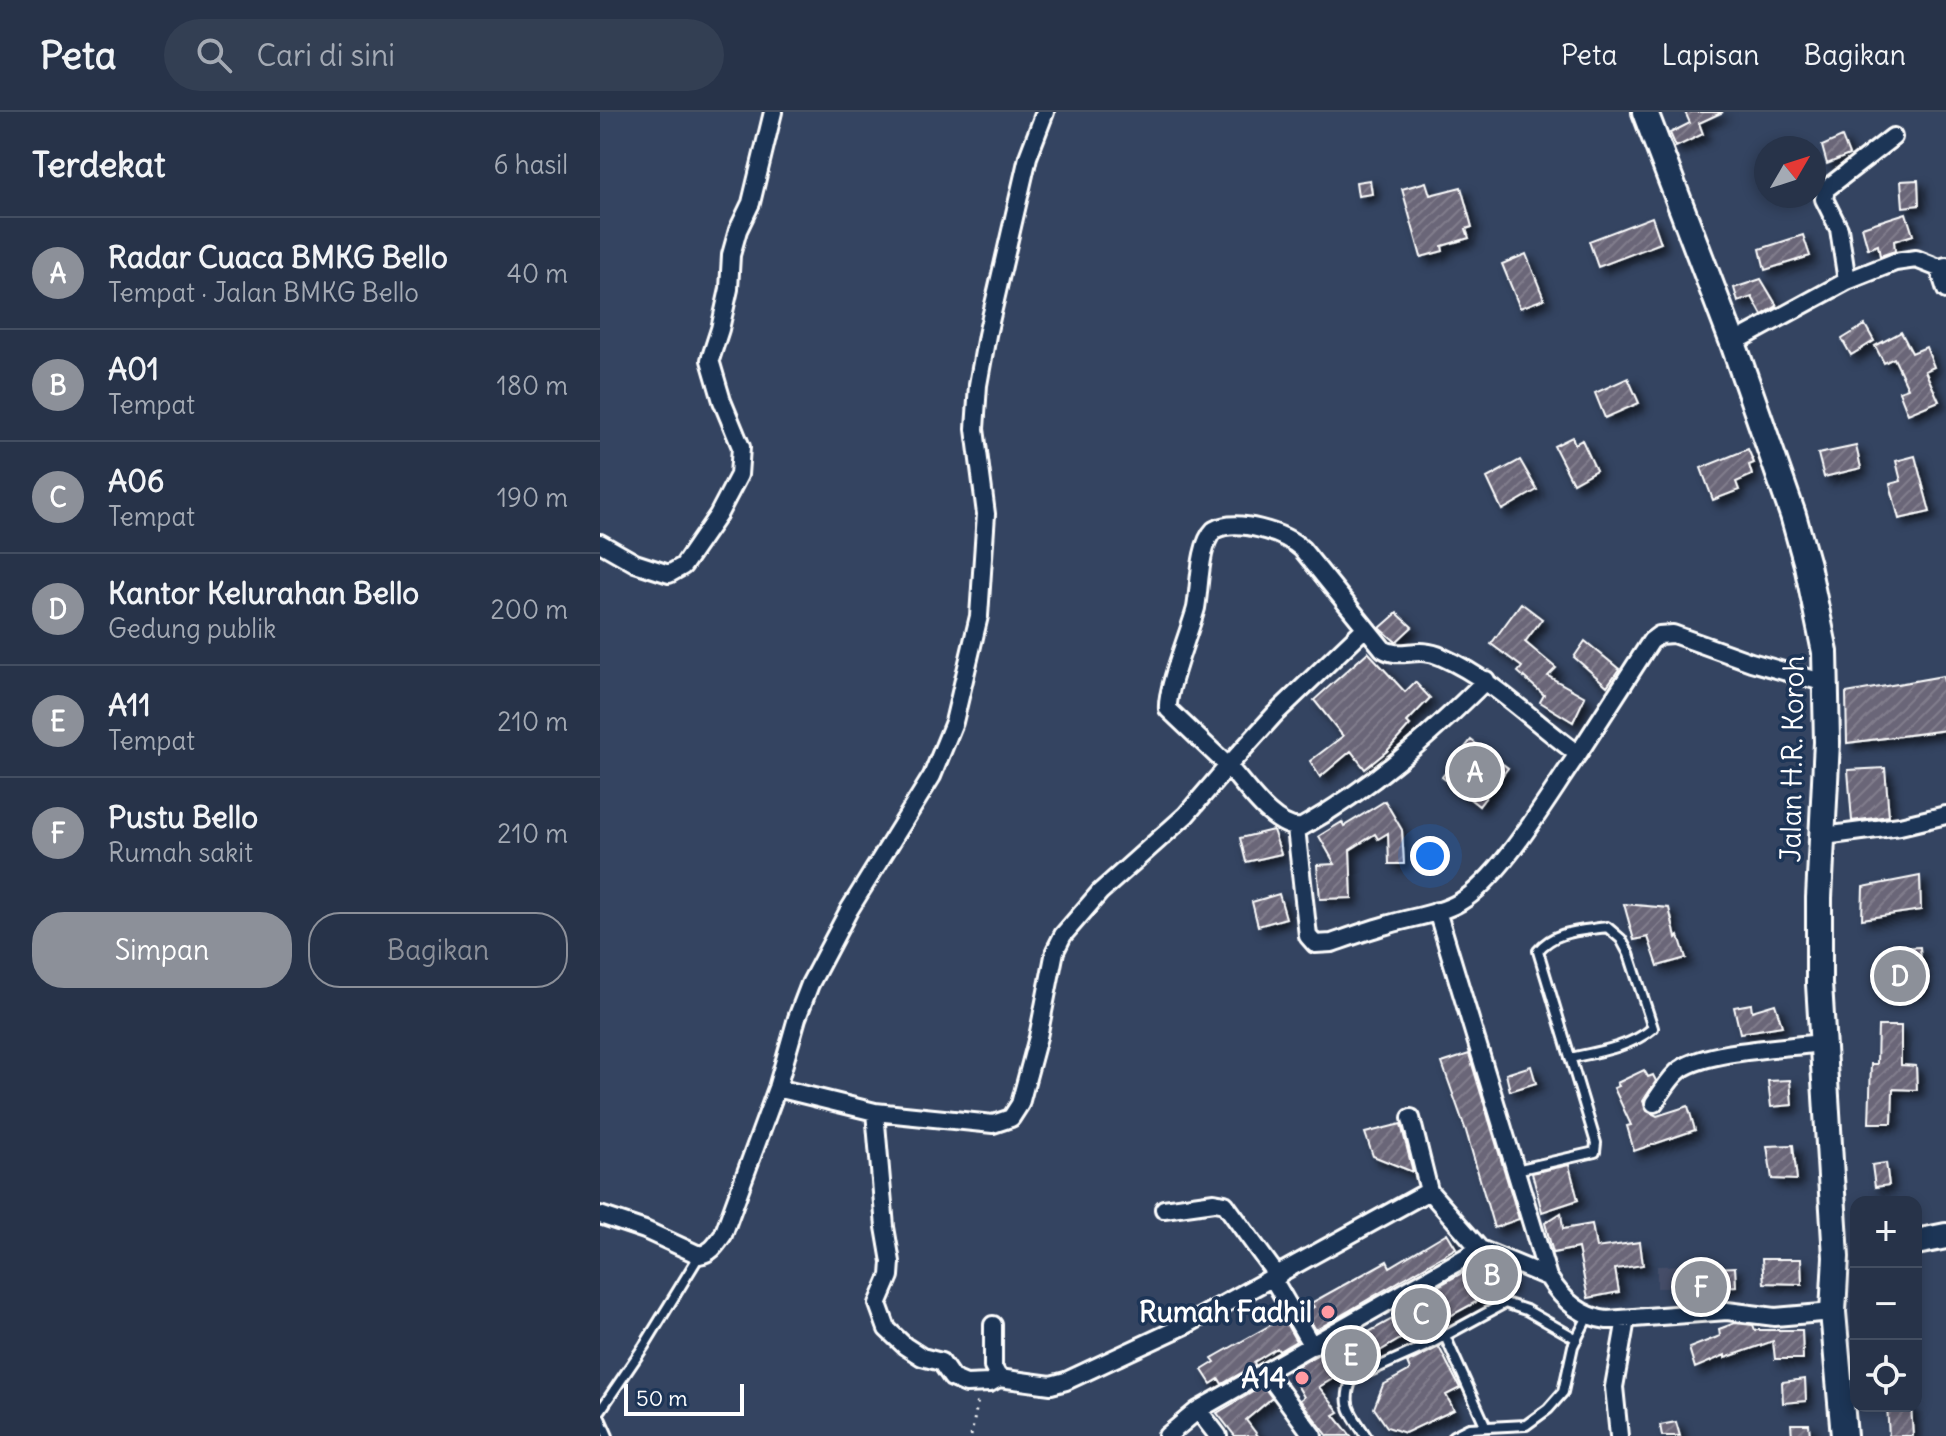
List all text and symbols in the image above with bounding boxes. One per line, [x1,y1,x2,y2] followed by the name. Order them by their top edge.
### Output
[164,19,724,91] search box
[40,32,116,79] text: Peta
[192,33,236,77] icon: search
[256,36,395,74] text: Cari di sini
[1561,37,1617,73] text: Peta
[1661,37,1760,73] text: Lapisan
[1804,37,1906,73] text: Bagikan
[1754,136,1826,208] north arrow
[32,143,165,186] text: Terdekat
[493,148,568,181] text: 6 hasil
[108,238,448,276] text: Radar Cuaca BMKG Bello
[50,257,66,290] text: A
[507,257,568,290] text: 40 m
[108,276,419,309] text: Tempat · Jalan BMKG Bello
[108,350,159,388] text: A01
[49,369,67,402] text: B
[497,369,568,402] text: 180 m
[108,388,195,421] text: Tempat
[108,462,164,500] text: A06
[49,481,67,514] text: C
[497,481,568,514] text: 190 m
[108,500,195,533] text: Tempat
[108,574,419,612] text: Kantor Kelurahan Bello
[49,593,67,626] text: D
[491,593,568,626] text: 200 m
[108,612,276,645] text: Gedung publik
[1772,655,1812,863] street label: Jalan H.R. Koroh
[108,686,151,724] text: A11
[50,705,66,738] text: E
[497,705,568,738] text: 210 m
[108,724,195,757] text: Tempat
[1449,742,1501,802] pin: A
[108,798,258,836] text: Pustu Bello
[51,817,65,850] text: F
[497,817,568,850] text: 210 m
[108,836,253,869] text: Rumah sakit
[1410,836,1450,876] your location
[32,912,292,988] button: Simpan
[308,912,568,988] button: Bagikan
[1874,946,1926,1006] pin: D
[1850,1196,1922,1412] map controls
[1850,1196,1922,1268] button: +
[1466,1245,1518,1305] pin: B
[1675,1257,1727,1317] pin: F
[1850,1268,1922,1340] button: −
[1395,1284,1447,1344] pin: C
[1139,1294,1312,1330] place label: Rumah Fadhil
[1319,1303,1337,1321] marker: Rumah Fadhil
[1325,1325,1377,1385] pin: E
[1850,1340,1922,1412] button: locate
[1241,1360,1286,1396] place label: A14
[1293,1369,1311,1387] marker: A14
[624,1380,744,1416] scale bar
[636,1384,688,1412] text: 50 m

